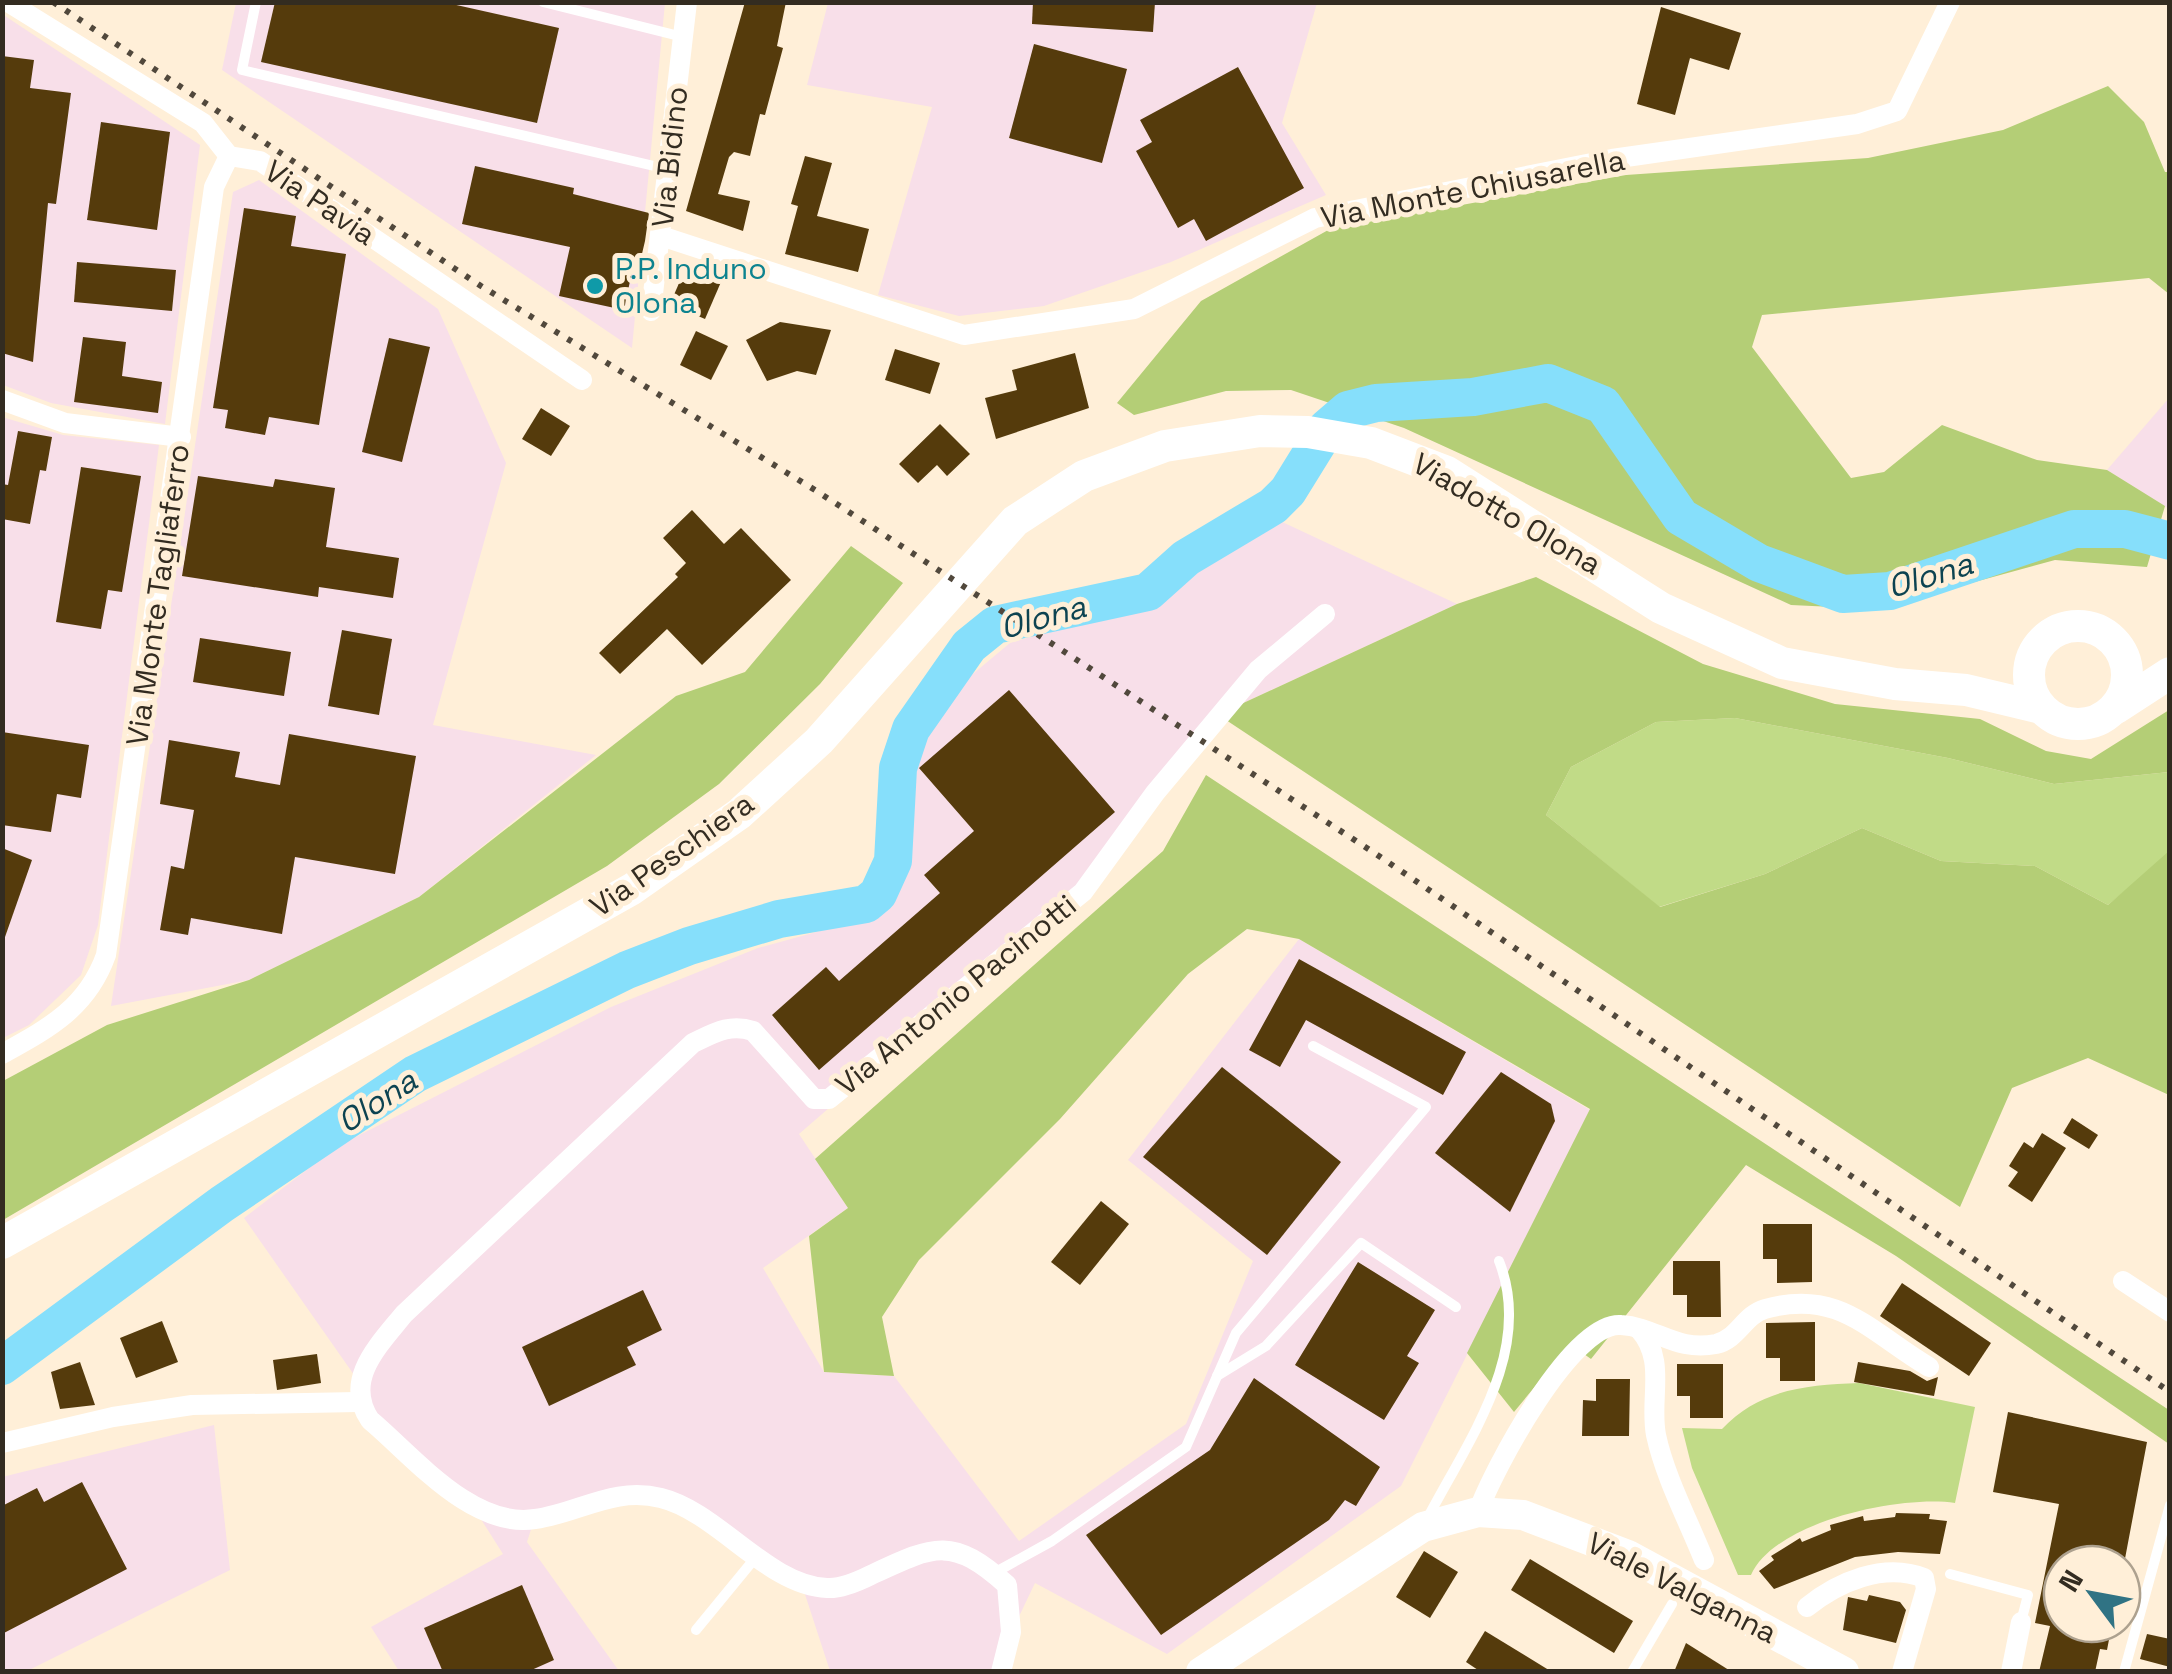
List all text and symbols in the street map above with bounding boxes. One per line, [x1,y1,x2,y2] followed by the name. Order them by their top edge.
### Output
[643,84,696,229] street label: Via Bidino
[1318,140,1628,237] street label: Via Monte Chiusarella
[257,151,383,254] street label: Via Pavia
[615,249,767,322] place label: P.P. Induno Olona
[584,275,606,297] marker: P.P. Induno Olona
[117,442,198,748] street label: Via Monte Tagliaferro
[1406,444,1609,583] street label: Viadotto Olona
[1883,543,1978,607] water label: Olona
[996,586,1091,648] water label: Olona
[582,784,761,925] street label: Via Peschiera
[827,885,1084,1104] street label: Via Antonio Pacinotti
[330,1060,425,1141] water label: Olona
[1581,1523,1784,1652] street label: Viale Valganna
[2042,1544,2142,1644] north arrow
[2051,1563,2091,1598] text: N

